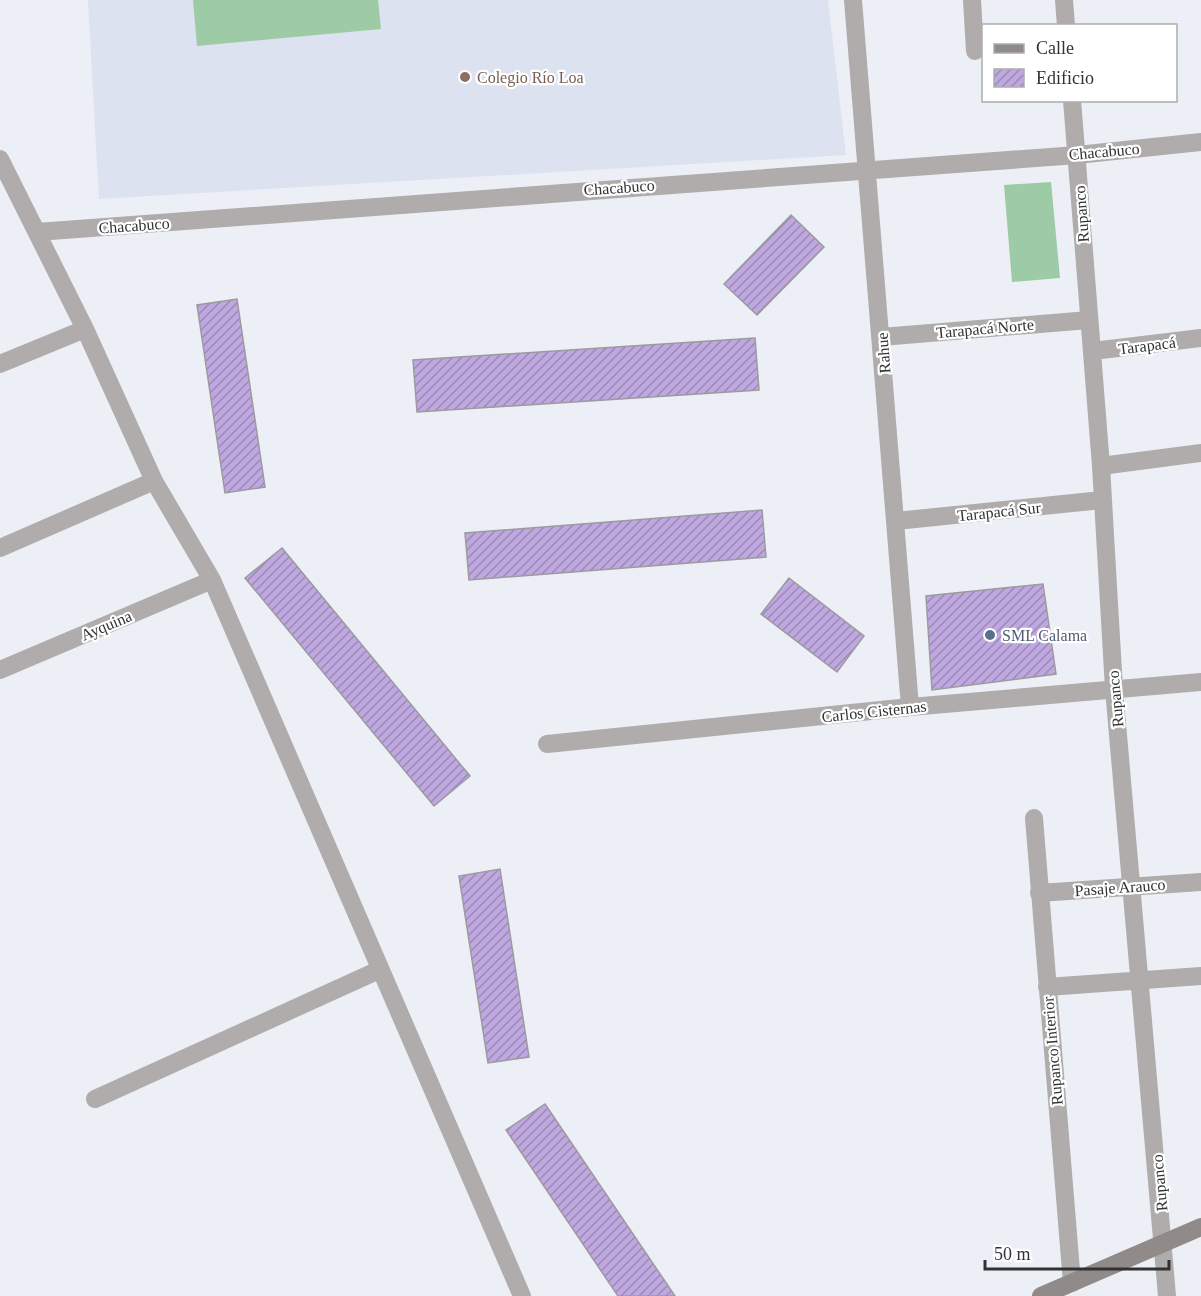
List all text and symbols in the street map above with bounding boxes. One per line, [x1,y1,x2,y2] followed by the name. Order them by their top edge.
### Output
[982,24,1177,102] legend
[1036,38,1074,58] text: Calle
[1036,68,1094,88] text: Edificio
[477,69,584,87] place label: Colegio Río Loa
[458,70,472,84] marker: Colegio Río Loa
[1068,140,1140,163] street label: Chacabuco
[583,177,655,198] street label: Chacabuco
[1071,185,1093,243] street label: Rupanco
[98,215,170,236] street label: Chacabuco
[936,316,1035,342] street label: Tarapacá Norte
[874,332,893,374] street label: Rahue
[1117,334,1177,358] street label: Tarapacá
[957,499,1042,525] street label: Tarapacá Sur
[78,607,135,645] street label: Ayquina
[1002,627,1087,644] place label: SML Calama
[983,628,997,642] marker: SML Calama
[1105,670,1127,728] street label: Rupanco
[821,698,927,725] street label: Carlos Cisternas
[1074,876,1166,900] street label: Pasaje Arauco
[1039,995,1067,1106] street label: Rupanco Interior
[1149,1154,1171,1212] street label: Rupanco
[985,1233,1170,1271] scale bar
[994,1244,1031,1264] text: 50 m

